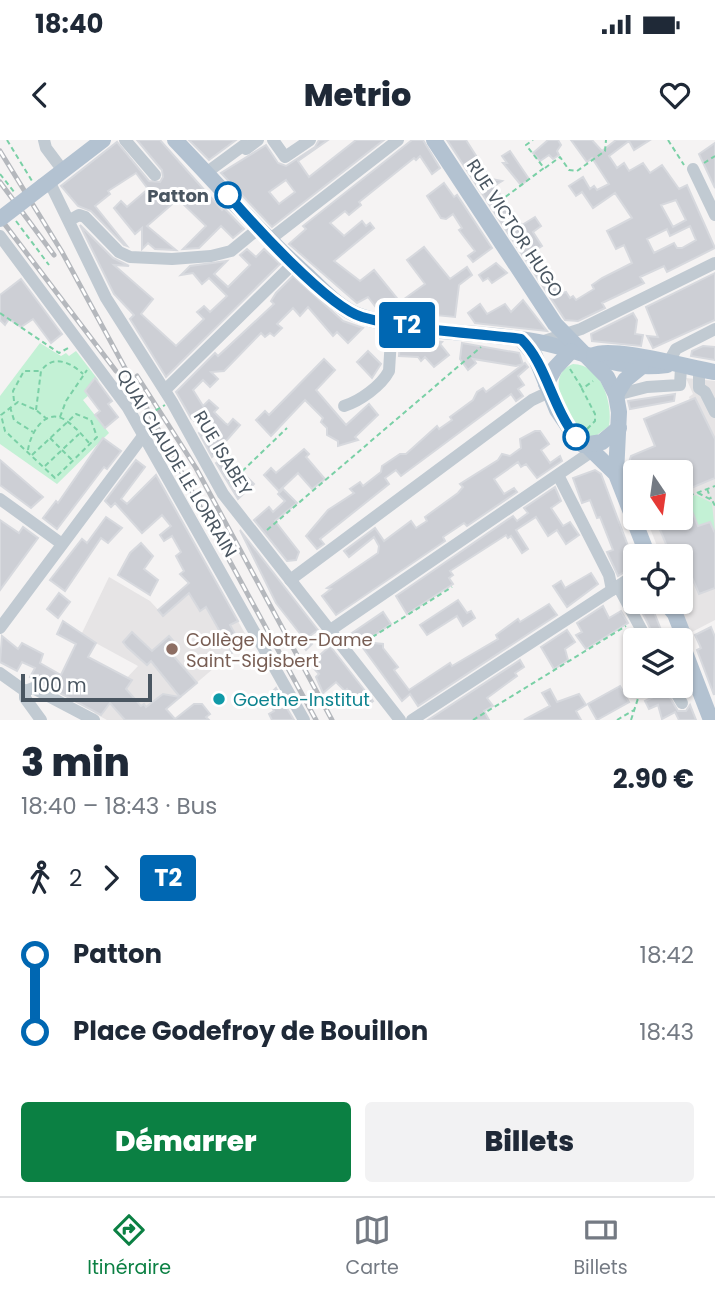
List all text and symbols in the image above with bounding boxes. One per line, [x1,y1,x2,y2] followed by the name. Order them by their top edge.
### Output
[35,6,104,42] text: 18:40
[304,72,411,117] text: Metrio
[21,76,59,114] icon: back
[656,76,694,114] icon: heart
[461,154,569,302] street label: RUE VICTOR HUGO
[215,182,241,208] marker: Patton
[147,183,209,208] place label: Patton
[376,302,438,348] line badge: T2
[393,308,421,341] text: T2
[111,364,243,562] street label: QUAI CLAUDE LE LORRAIN
[188,406,258,501] street label: RUE ISABEY
[563,424,589,450] unlabelled marker
[623,460,693,530] north arrow
[623,460,693,698] map controls
[623,544,693,614] button: locate
[186,627,373,673] place label: Collège Notre-Dame Saint-Sigisbert
[623,628,693,698] button: layers
[164,641,180,657] marker: Collège Notre-Dame Saint-Sigisbert
[21,671,152,703] scale bar
[32,672,87,699] text: 100 m
[233,687,370,712] place label: Goethe-Institut
[211,691,227,707] marker: Goethe-Institut
[21,736,130,789] text: 3 min
[613,761,694,797] text: 2.90 €
[21,790,217,822] text: 18:40 – 18:43 · Bus
[21,859,59,897] icon: walk
[92,859,130,897] icon: forward
[154,861,182,894] text: T2
[69,862,82,894] text: 2
[73,936,162,972] text: Patton
[640,939,694,971] text: 18:42
[73,1013,428,1049] text: Place Godefroy de Bouillon
[639,1016,694,1048] text: 18:43
[21,1102,351,1182] button: Démarrer
[365,1102,694,1182] button: Billets
[87,1211,171,1282] tab: Itinéraire
[346,1211,399,1282] tab: Carte
[573,1211,628,1282] tab: Billets

